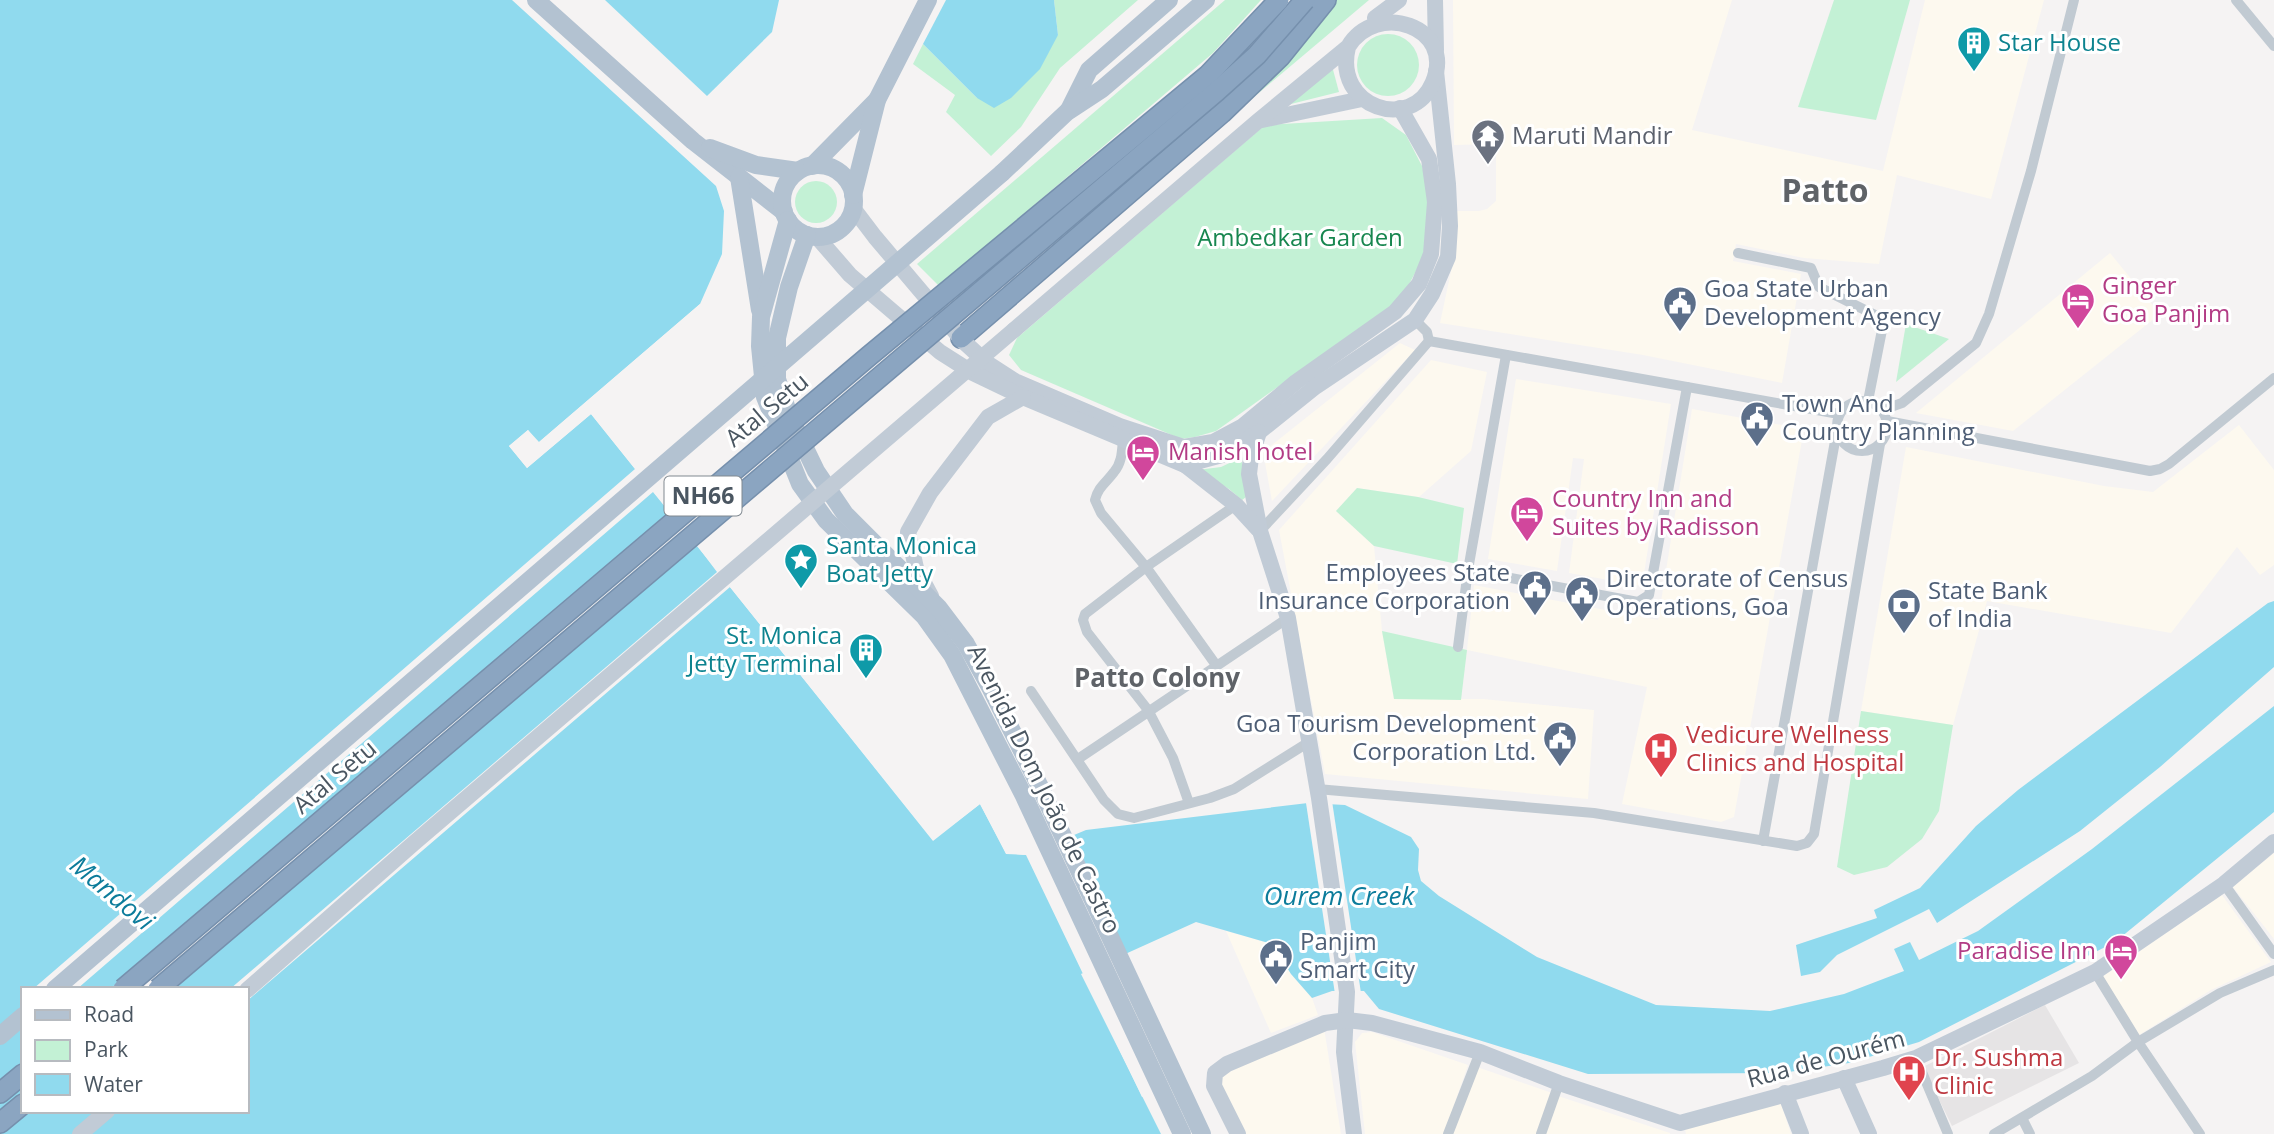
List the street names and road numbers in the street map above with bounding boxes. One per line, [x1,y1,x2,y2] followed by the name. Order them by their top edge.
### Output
[717,364,815,453] street label: Atal Setu
[664,476,742,516] road number: NH66
[961,638,1130,938] street label: Avenida Dom João de Castro
[285,731,383,820] street label: Atal Setu
[1743,1021,1908,1095] street label: Rua de Ourém

